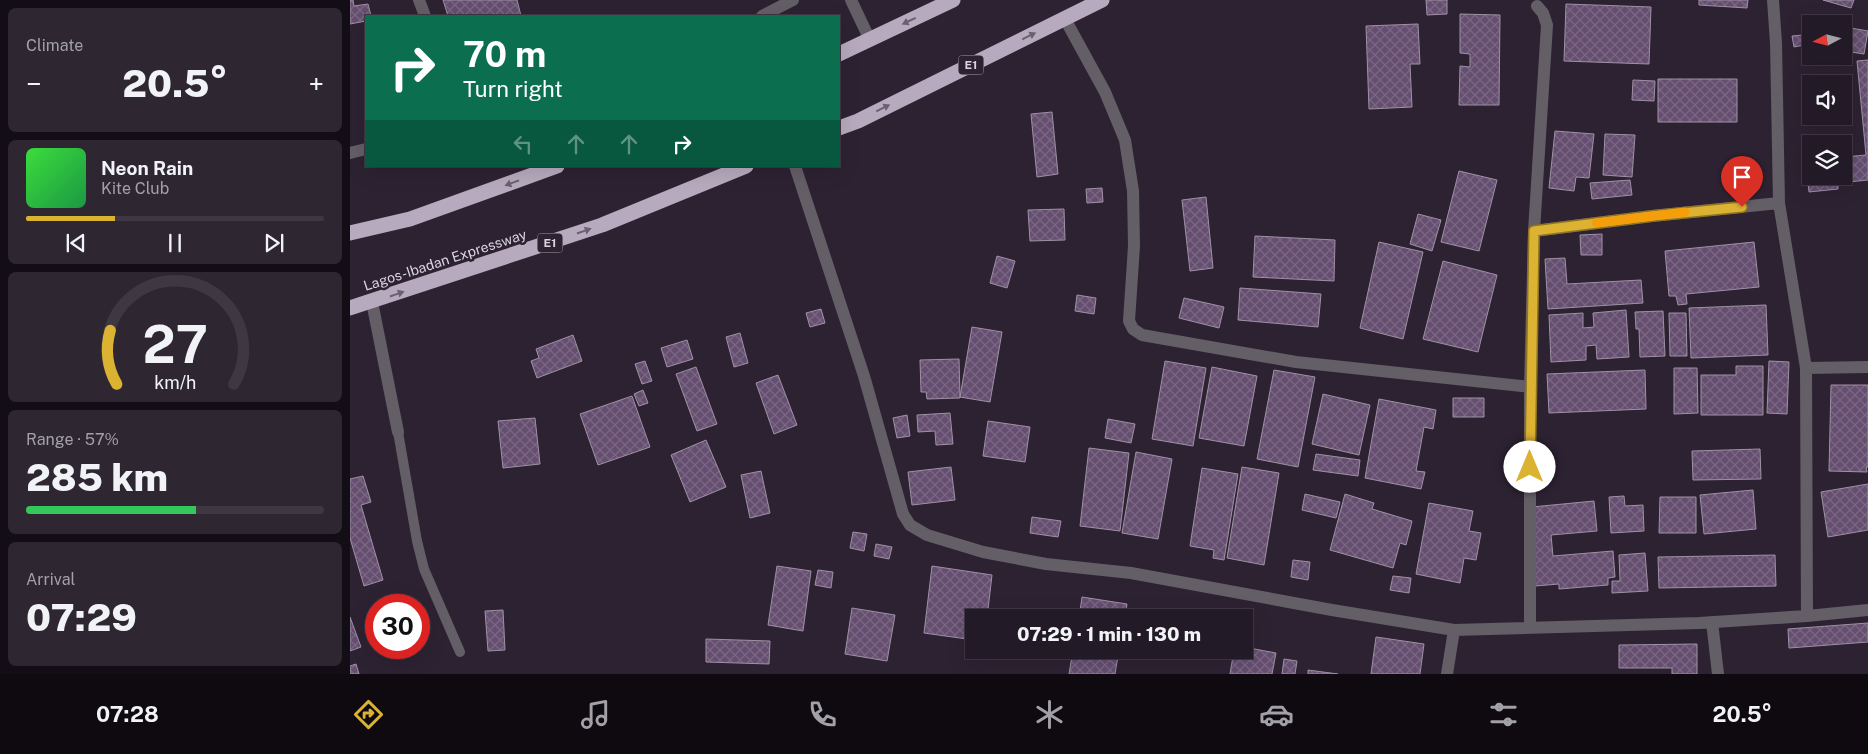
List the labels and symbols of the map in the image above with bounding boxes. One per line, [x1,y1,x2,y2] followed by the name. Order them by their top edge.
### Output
[1802,15,1852,65] north arrow
[902,17,916,25] one-way arrow
[1022,32,1036,40] one-way arrow
[958,56,984,74] road number: E1
[876,104,890,112] one-way arrow
[1721,156,1763,207] pin
[504,180,519,187] one-way arrow
[362,226,529,294] street label: Lagos-Ibadan Expressway
[577,227,592,235] one-way arrow
[538,234,562,252] road number: E1
[389,290,404,297] one-way arrow
[1503,440,1555,492] position arrow
[365,594,430,659] speed limit sign: 30

